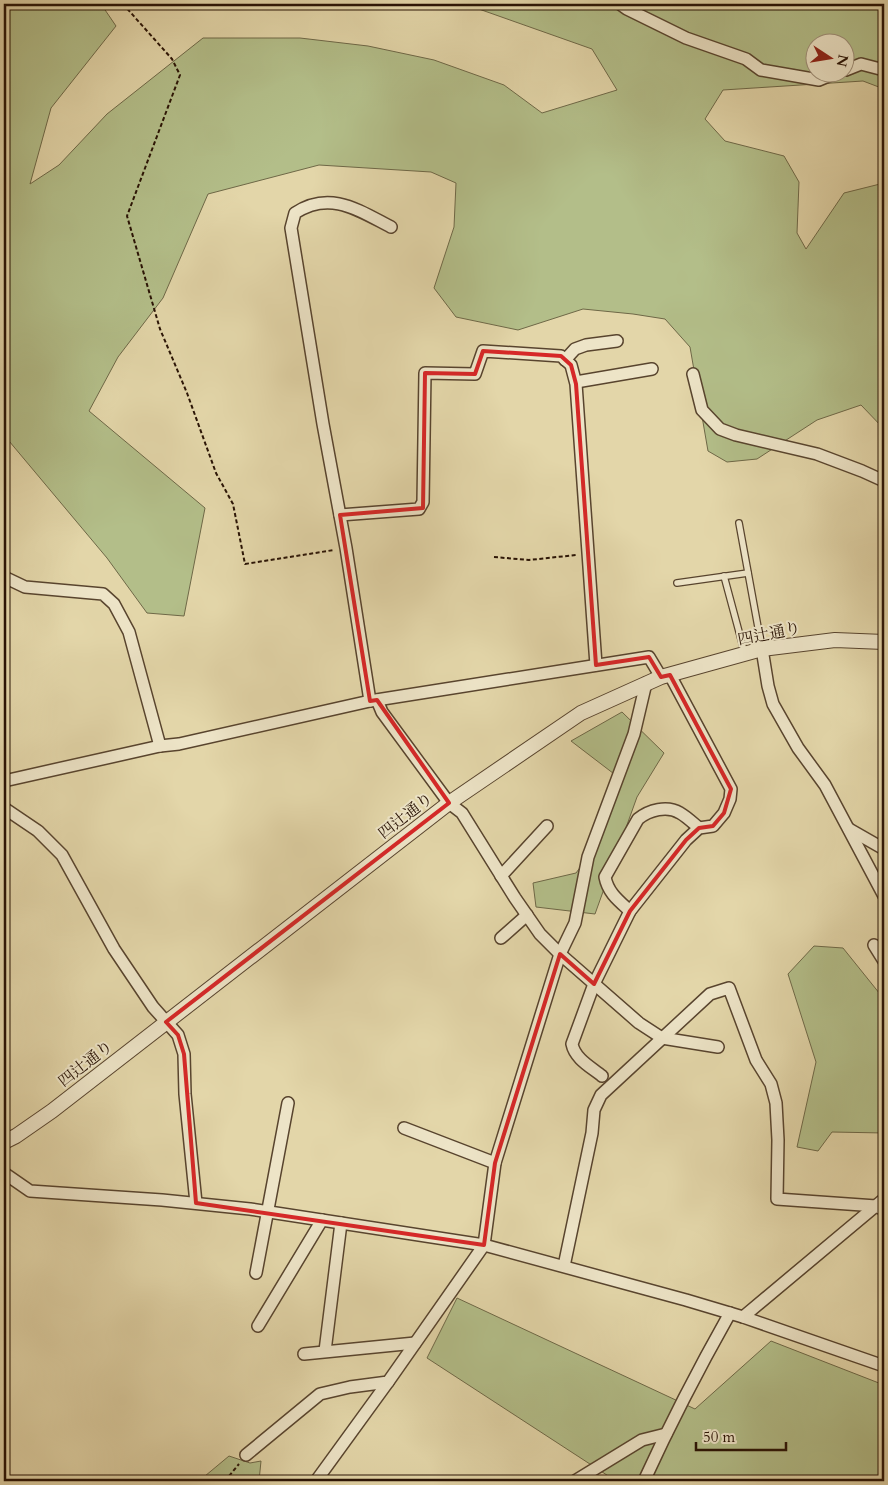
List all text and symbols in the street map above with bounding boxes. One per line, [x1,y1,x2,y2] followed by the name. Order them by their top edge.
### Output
[806,32,856,82] north arrow
[832,53,853,69] text: N
[736,617,803,651] street label: 四辻通り
[374,787,438,844] street label: 四辻通り
[54,1035,118,1092] street label: 四辻通り
[696,1420,786,1452] scale bar
[703,1427,735,1447] text: 50 m

